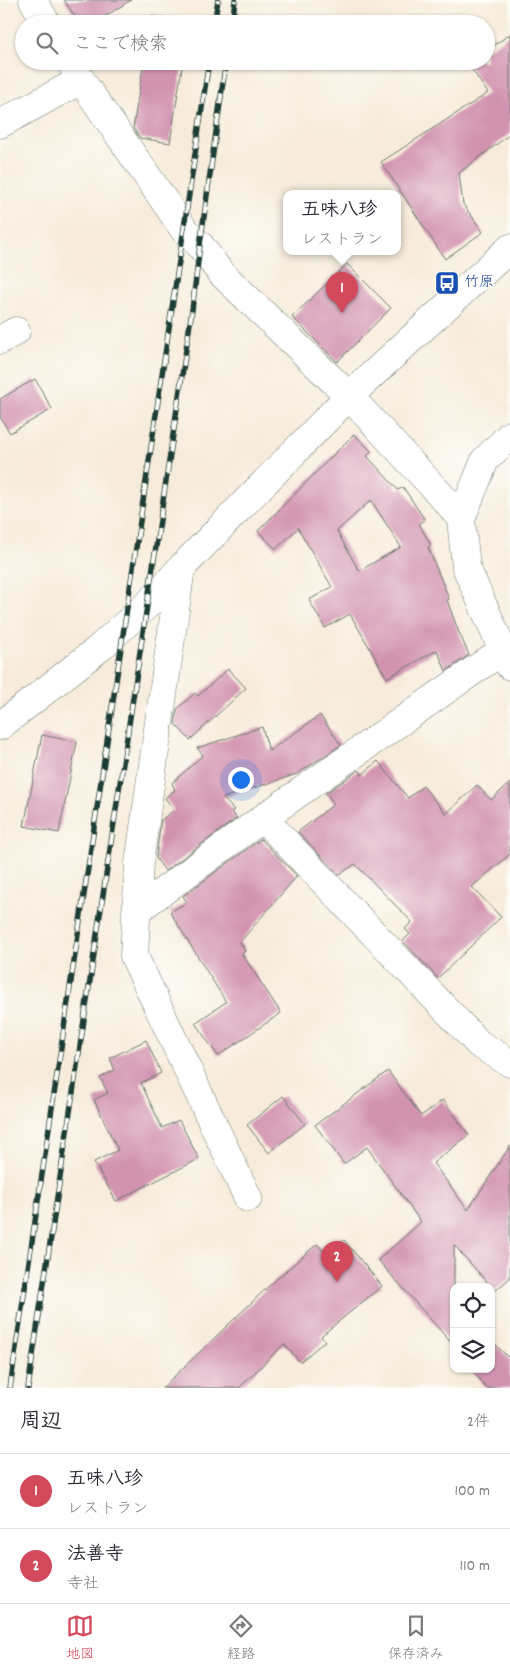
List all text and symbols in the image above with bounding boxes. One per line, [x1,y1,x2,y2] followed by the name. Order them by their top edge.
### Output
[15,15,495,70] search box
[33,29,61,57] icon: search
[73,32,168,59] text: ここで検索
[283,190,401,255] popup
[301,198,377,225] text: 五味八珍
[301,229,383,252] text: レストラン
[434,270,460,296] bus stop icon: 竹原
[326,272,358,313] pin: 1
[464,272,494,294] place label: 竹原
[228,767,254,793] your location
[321,1241,353,1282] pin: 2
[450,1283,495,1373] map controls
[450,1283,495,1328] button: locate
[450,1328,495,1373] button: layers
[20,1408,62,1438] text: 周辺
[467,1411,490,1434] text: 2件
[67,1467,143,1494] text: 五味八珍
[34,1480,38,1503] text: 1
[454,1480,490,1503] text: 100 m
[67,1498,148,1521] text: レストラン
[67,1542,124,1569] text: 法善寺
[33,1555,40,1578] text: 2
[460,1555,490,1578] text: 110 m
[67,1573,99,1596] text: 寺社
[66,1612,94,1665] tab: 地図
[227,1612,255,1665] tab: 経路
[388,1612,444,1665] tab: 保存済み

